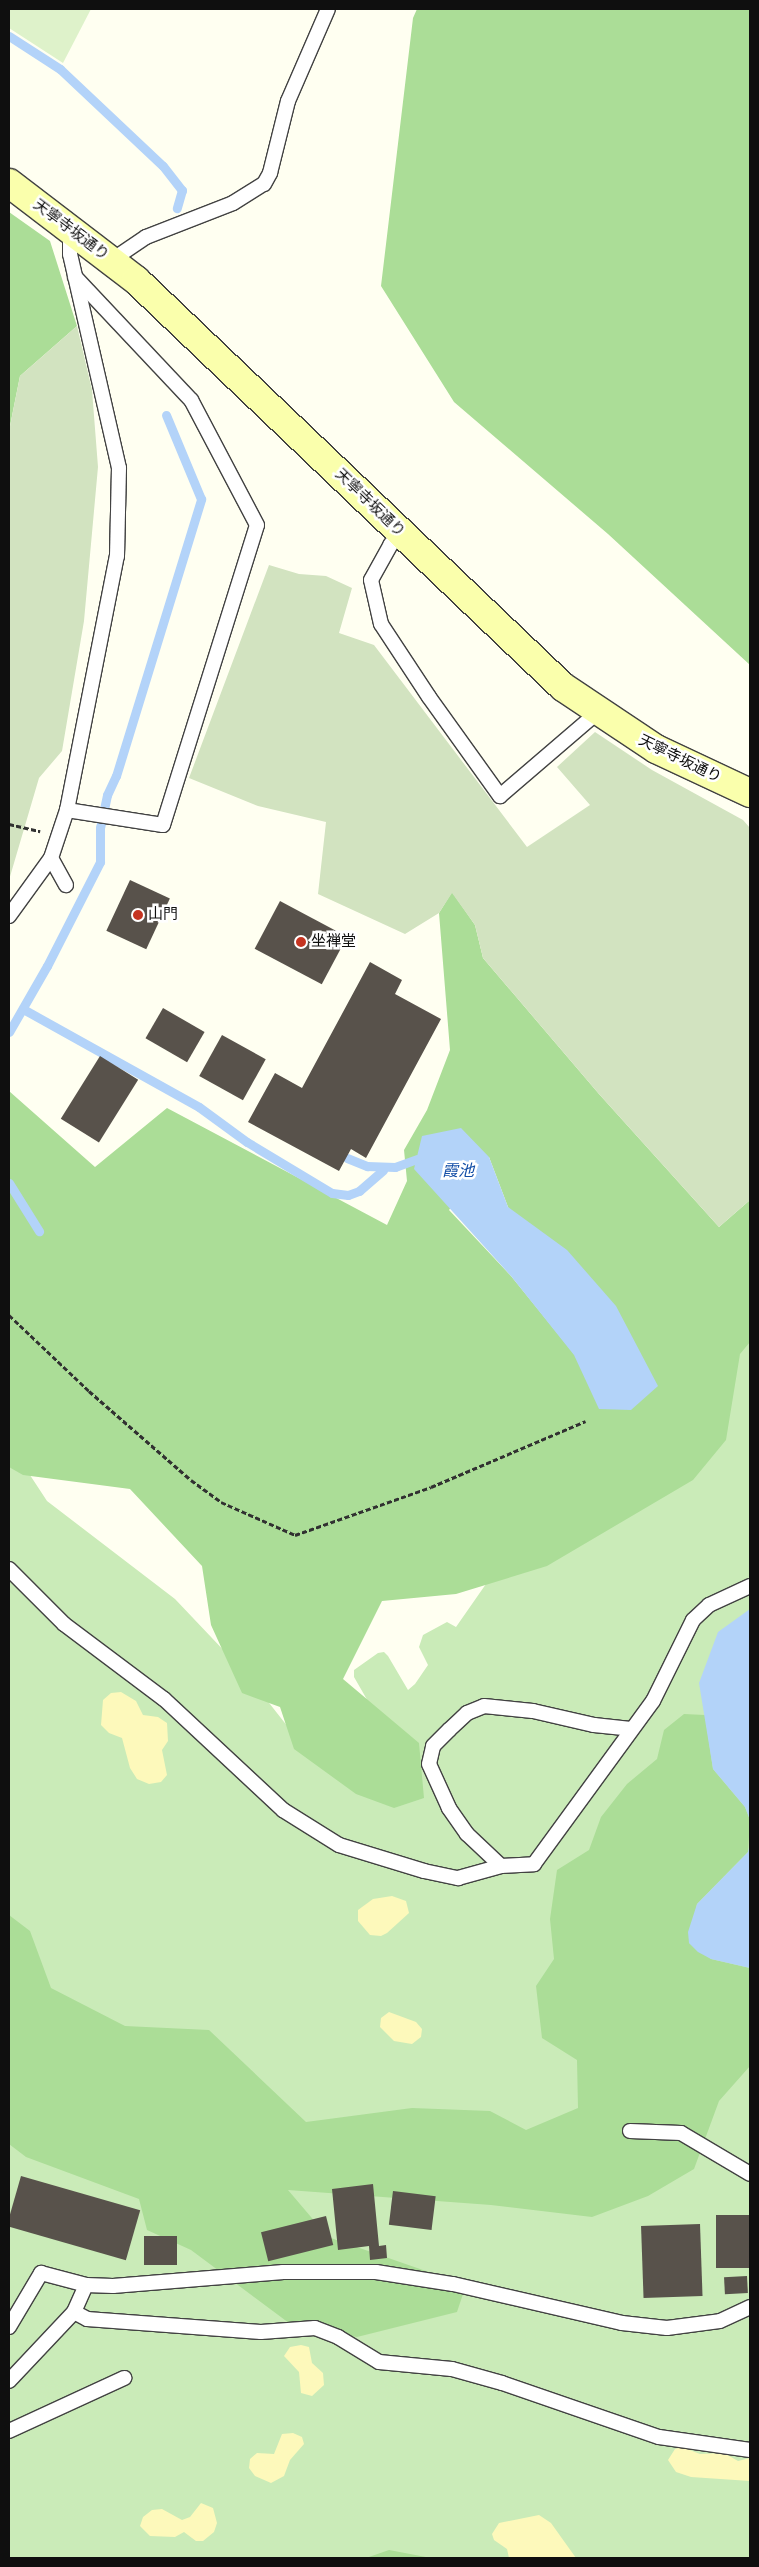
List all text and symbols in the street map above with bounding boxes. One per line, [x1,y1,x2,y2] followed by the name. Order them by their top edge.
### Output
[30,196,112,264] street label: 天寧寺坂通り
[331,465,409,541] street label: 天寧寺坂通り
[636,731,724,787] street label: 天寧寺坂通り
[148,906,178,924] place label: 山門
[132,909,144,921] marker: 山門
[311,933,356,951] place label: 坐禅堂
[295,936,307,948] marker: 坐禅堂
[442,1161,474,1181] water label: 霞池

